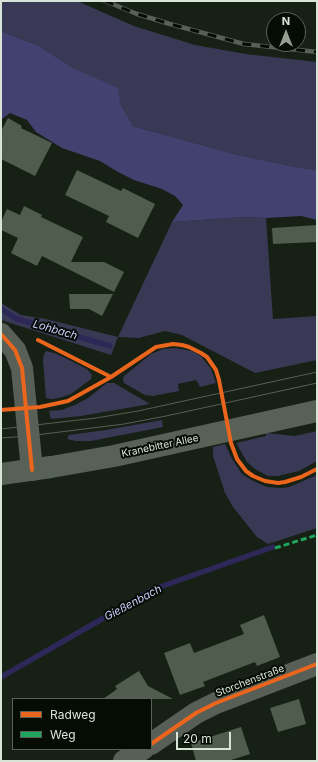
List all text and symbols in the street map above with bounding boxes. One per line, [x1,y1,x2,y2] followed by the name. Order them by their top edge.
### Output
[266,12,306,52] north arrow
[282,14,290,28] text: N
[31,317,79,343] water label: Lohbach
[120,432,200,460] street label: Kranebitter Allee
[102,582,164,624] water label: Gießenbach
[214,662,286,700] street label: Storchenstraße
[12,698,152,750] legend
[50,707,96,722] text: Radweg
[178,724,233,750] scale bar
[50,727,76,742] text: Weg
[183,731,212,746] text: 20 m

